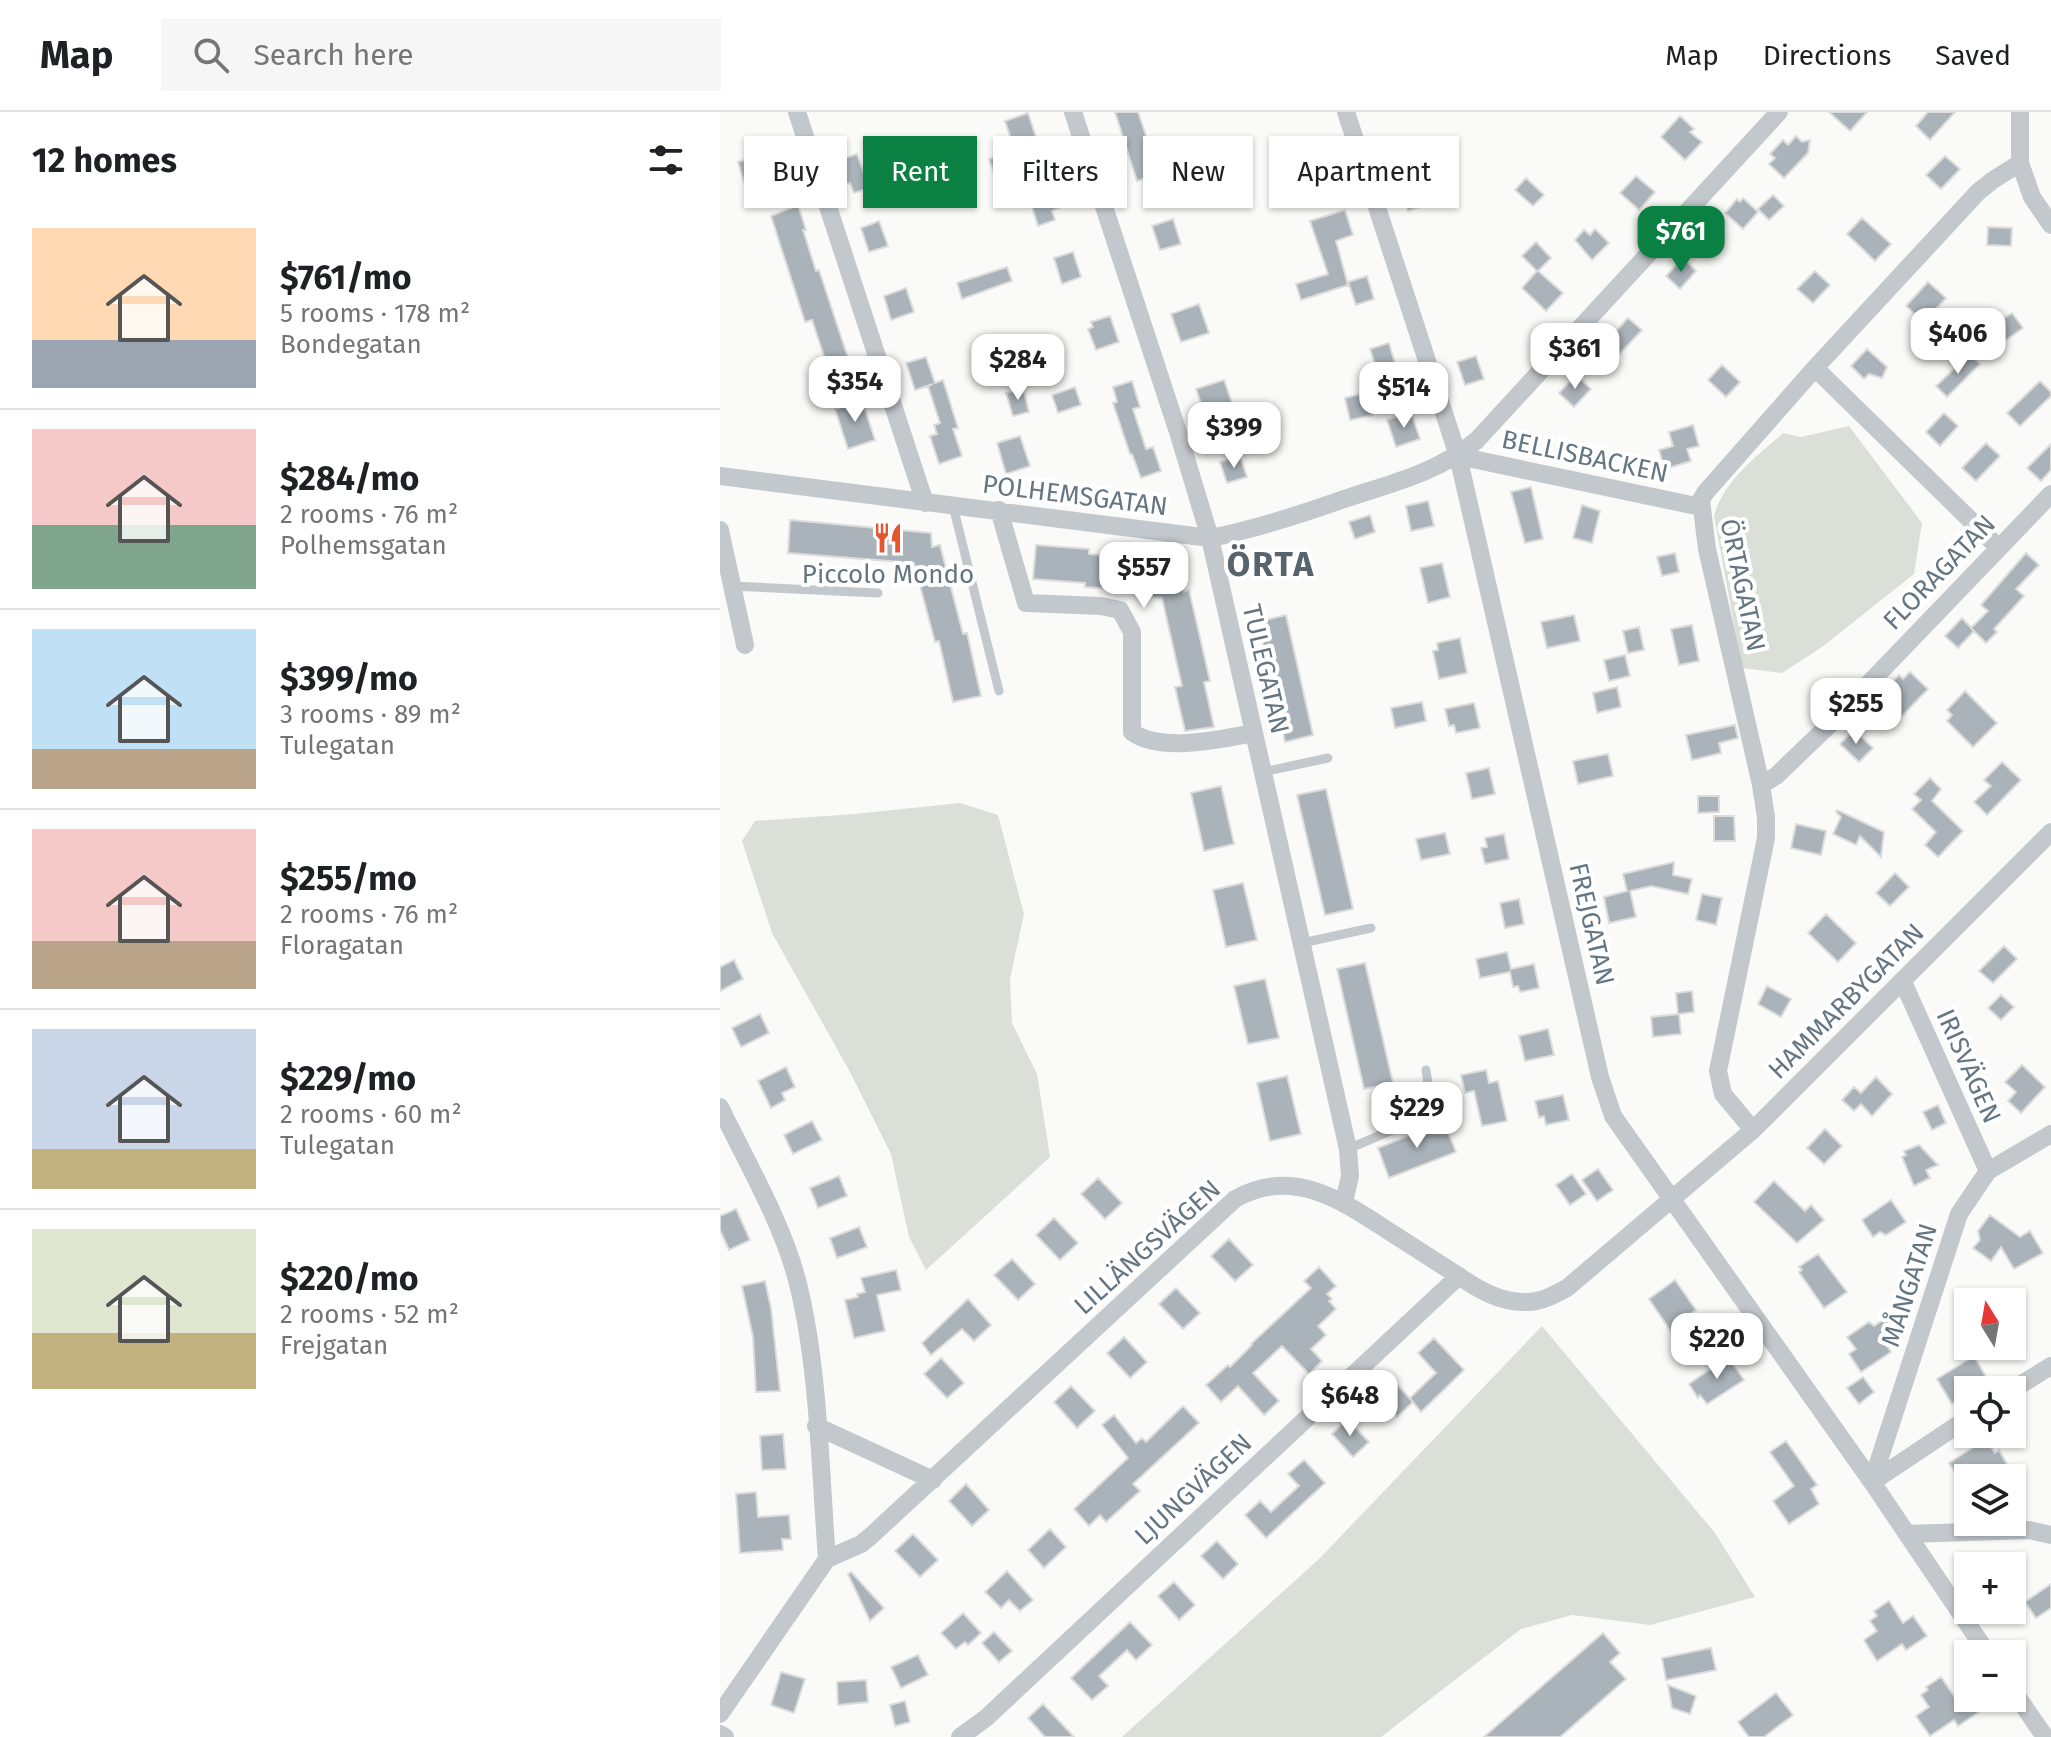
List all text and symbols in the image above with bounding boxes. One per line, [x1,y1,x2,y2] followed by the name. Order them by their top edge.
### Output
[161,19,721,91] search box
[40,32,113,78] text: Map
[189,33,233,77] icon: search
[253,37,414,73] text: Search here
[1665,39,1719,72] text: Map
[1763,39,1891,72] text: Directions
[1935,39,2011,72] text: Saved
[744,136,847,208] chip: Buy
[863,136,977,208] chip: Rent
[993,136,1127,208] chip: Filters
[1143,136,1253,208] chip: New
[1269,136,1459,208] chip: Apartment
[644,138,688,182] icon: filters
[32,140,177,181] text: 12 homes
[1634,206,1728,274] pin: $761
[1656,216,1706,247] text: $761
[280,257,412,298] text: $761/mo
[96,260,192,356] icon: home
[280,298,470,329] text: 5 rooms · 178 m²
[1911,308,2005,376] pin: $406
[1929,318,1987,349] text: $406
[1528,323,1622,391] pin: $361
[280,329,422,360] text: Bondegatan
[1548,333,1602,364] text: $361
[971,334,1065,402] pin: $284
[989,344,1047,375] text: $284
[808,356,902,424] pin: $354
[1357,362,1451,430] pin: $514
[827,366,883,397] text: $354
[1377,372,1431,403] text: $514
[1187,402,1281,470] pin: $399
[1206,412,1262,443] text: $399
[1499,424,1671,489] street label: BELLISBACKEN
[280,458,419,499] text: $284/mo
[96,461,192,557] icon: home
[981,469,1169,522] street label: POLHEMSGATAN
[280,499,458,530] text: 2 rooms · 76 m²
[1877,508,2002,636] street label: FLORAGATAN
[1713,516,1772,654] street label: ÖRTAGATAN
[871,521,905,555] restaurant icon: Piccolo Mondo
[280,530,447,561] text: Polhemsgatan
[1097,542,1191,610] pin: $557
[1227,544,1315,585] district label: ÖRTA
[1117,552,1171,583] text: $557
[802,559,974,590] place label: Piccolo Mondo
[1236,601,1295,737] street label: TULEGATAN
[280,658,418,699] text: $399/mo
[96,661,192,757] icon: home
[1809,678,1903,746] pin: $255
[1828,688,1884,719] text: $255
[280,699,461,730] text: 3 rooms · 89 m²
[280,730,395,761] text: Tulegatan
[280,858,417,899] text: $255/mo
[1562,860,1621,988] street label: FREJGATAN
[96,861,192,957] icon: home
[280,899,458,930] text: 2 rooms · 76 m²
[1762,917,1931,1086] street label: HAMMARBYGATAN
[280,930,404,961] text: Floragatan
[1930,1004,2007,1128] street label: IRISVÄGEN
[280,1058,416,1099] text: $229/mo
[96,1061,192,1157] icon: home
[1370,1082,1464,1150] pin: $229
[1389,1092,1445,1123] text: $229
[280,1099,462,1130] text: 2 rooms · 60 m²
[280,1130,395,1161] text: Tulegatan
[1068,1174,1227,1321] street label: LILLÄNGSVÄGEN
[1873,1219,1944,1351] street label: MÅNGATAN
[280,1258,419,1299] text: $220/mo
[96,1261,192,1357] icon: home
[1954,1288,2026,1360] north arrow
[1954,1288,2026,1712] map controls
[280,1299,459,1330] text: 2 rooms · 52 m²
[1670,1313,1764,1381] pin: $220
[1689,1323,1745,1354] text: $220
[280,1330,388,1361] text: Frejgatan
[1303,1370,1397,1438] pin: $648
[1954,1376,2026,1448] button: locate
[1321,1380,1379,1411] text: $648
[1128,1427,1258,1551] street label: LJUNGVÄGEN
[1954,1464,2026,1536] button: layers
[1954,1552,2026,1624] button: +
[1954,1640,2026,1712] button: −

